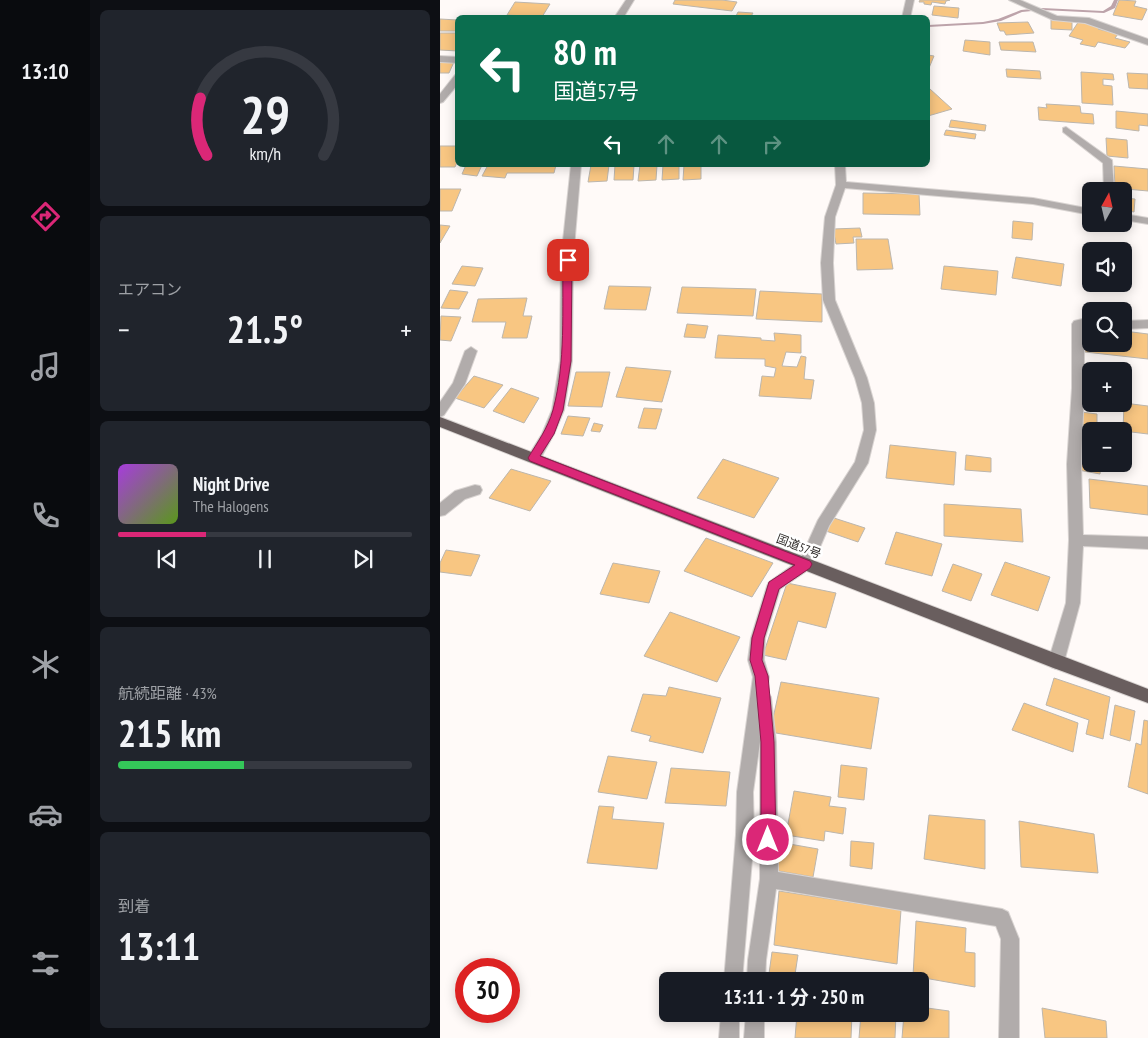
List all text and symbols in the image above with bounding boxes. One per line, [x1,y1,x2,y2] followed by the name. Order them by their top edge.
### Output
[553,29,617,75] text: 80 m
[470,35,535,100] icon: left
[21,57,69,85] text: 13:10
[553,77,639,105] text: 国道57号
[240,81,290,148] text: 29
[599,130,627,158] icon: left
[652,130,680,158] icon: ahead
[705,130,733,158] icon: ahead
[758,130,786,158] icon: right
[249,142,281,165] text: km/h
[1082,182,1132,232] north arrow
[1082,182,1132,472] map controls
[28,199,63,234] icon: directions
[547,239,589,281] pin
[1082,242,1132,292] button: sound
[554,246,582,274] icon: arrive
[118,279,182,299] text: エアコン
[1082,302,1132,352] button: search
[227,304,303,353] text: 21.5°
[118,311,130,348] text: −
[400,311,412,348] text: +
[28,349,63,384] icon: music
[1082,362,1132,412] button: +
[1082,422,1132,472] button: −
[193,472,270,496] text: Night Drive
[193,496,269,516] text: The Halogens
[28,498,63,533] icon: phone
[774,531,824,561] street label: 国道57号
[153,545,181,573] icon: previous
[251,545,279,573] icon: pause
[349,545,377,573] icon: next
[28,647,63,682] icon: climate
[118,683,217,703] text: 航続距離 · 43%
[118,708,221,757] text: 215 km
[28,797,63,832] icon: car
[741,813,793,865] position arrow
[118,896,150,916] text: 到着
[118,921,200,970] text: 13:11
[28,946,63,981] icon: filters
[455,958,520,1023] speed limit sign: 30
[724,985,864,1009] text: 13:11 · 1 分 · 250 m

